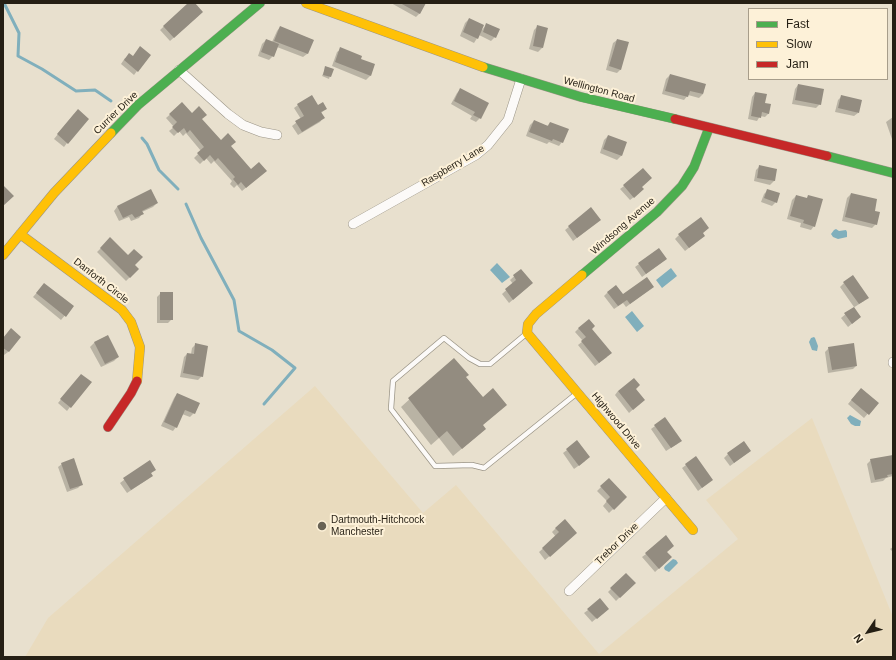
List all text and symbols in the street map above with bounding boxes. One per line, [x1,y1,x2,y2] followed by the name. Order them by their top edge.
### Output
[748,8,888,80] legend
[786,17,809,31] text: Fast
[786,37,812,51] text: Slow
[786,57,809,71] text: Jam
[562,75,636,105] street label: Wellington Road
[91,89,141,137] street label: Currier Drive
[419,143,487,189] street label: Raspberry Lane
[589,195,657,257] street label: Windsong Avenue
[71,256,131,306] street label: Danforth Circle
[589,390,643,452] street label: Highwood Drive
[331,514,424,538] place label: Dartmouth-Hitchcock Manchester
[316,520,328,532] marker: Dartmouth-Hitchcock Manchester
[593,521,641,567] street label: Trebor Drive
[848,612,888,652] north arrow
[851,632,865,646] text: N

